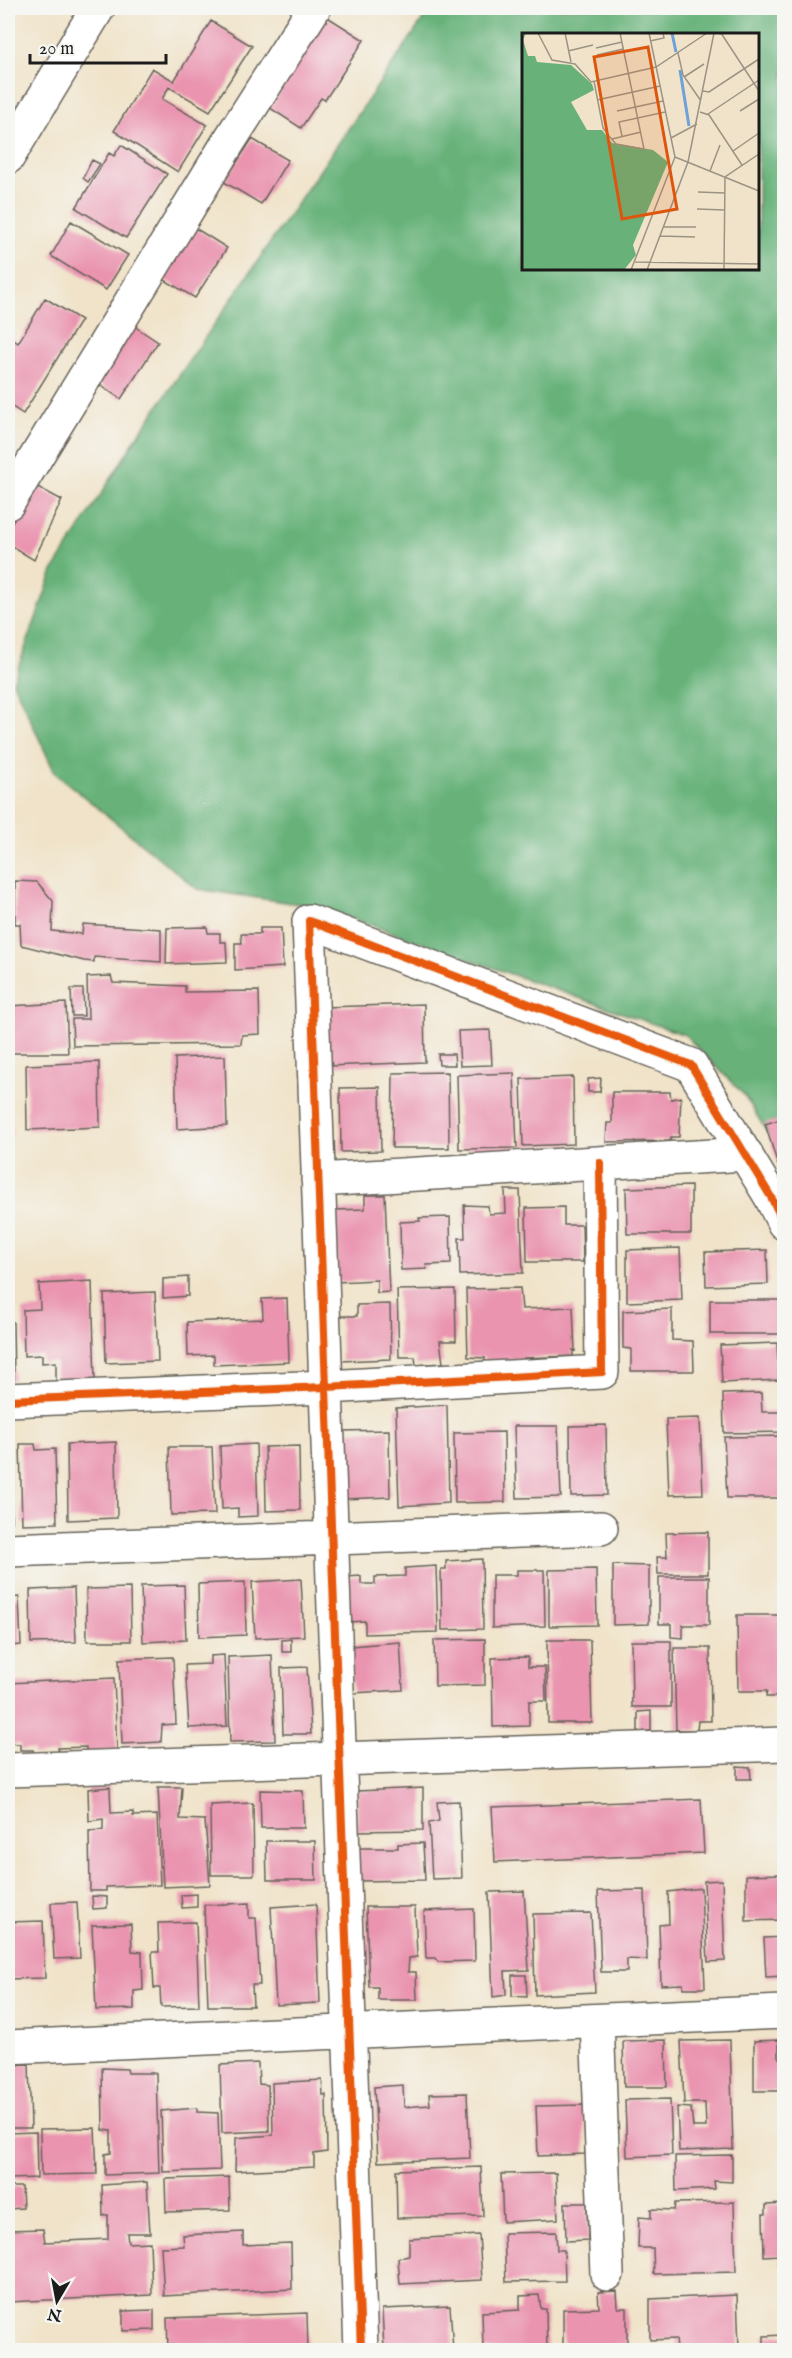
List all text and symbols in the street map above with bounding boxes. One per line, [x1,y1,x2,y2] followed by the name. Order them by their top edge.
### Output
[30,27,166,65] scale bar
[522,33,759,270] inset map
[39,38,74,61] text: 20 m
[27,2271,87,2331] north arrow
[46,2303,64,2325] text: N

